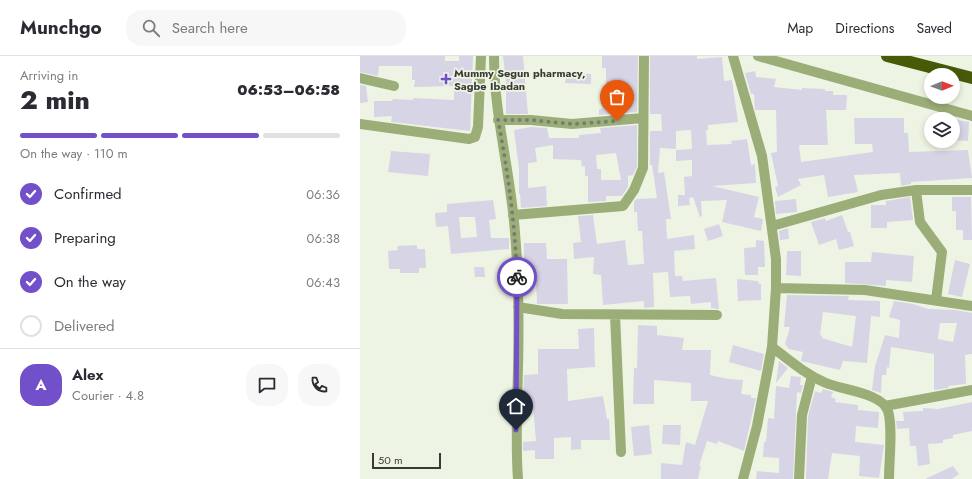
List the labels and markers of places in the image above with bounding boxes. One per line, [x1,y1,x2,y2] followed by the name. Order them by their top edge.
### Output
[454,65,586,94] place label: Mummy Segun pharmacy, Sagbe Ibadan
[441,74,451,84] marker: Mummy Segun pharmacy, Sagbe Ibadan
[600,80,634,121] pin
[499,389,533,430] pin

